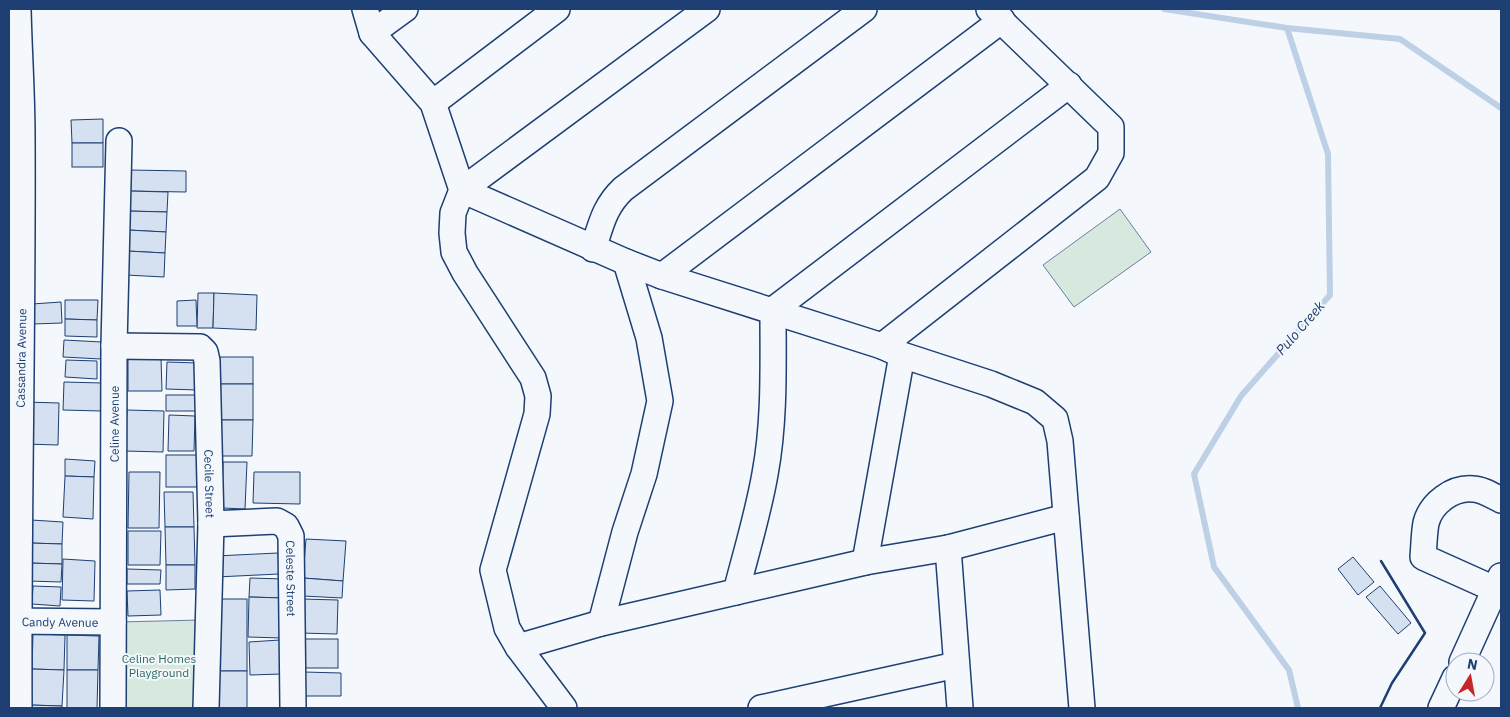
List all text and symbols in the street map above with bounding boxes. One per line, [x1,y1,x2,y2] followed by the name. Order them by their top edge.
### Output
[1272,297,1329,359] water label: Pulo Creek
[13,308,29,408] street label: Cassandra Avenue
[106,385,121,462] street label: Celine Avenue
[202,449,218,518] street label: Cecile Street
[284,540,299,617] street label: Celeste Street
[22,614,99,629] street label: Candy Avenue
[122,651,196,680] park label: Celine Homes Playground
[1445,652,1495,702] north arrow
[1466,654,1479,674] text: N

